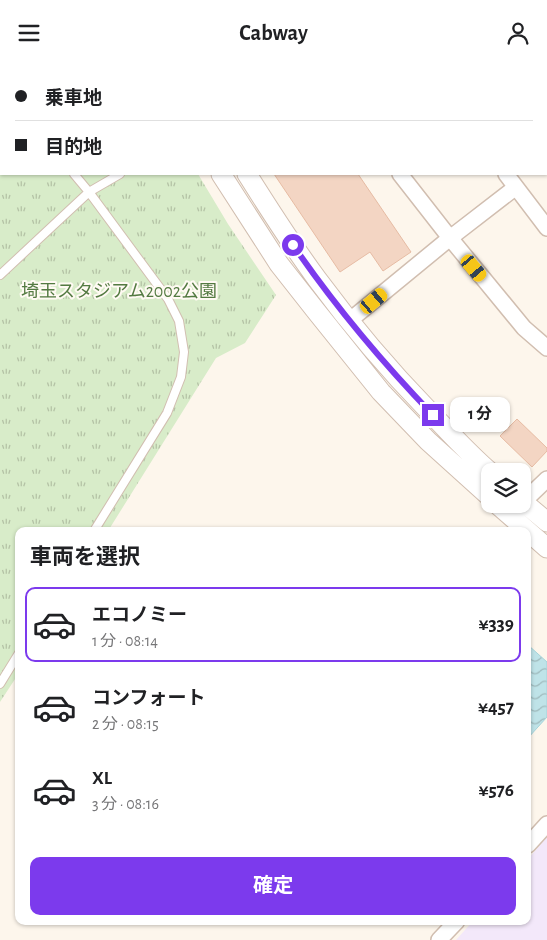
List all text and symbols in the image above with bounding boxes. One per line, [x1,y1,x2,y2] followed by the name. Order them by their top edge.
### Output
[15,19,43,47] icon: menu
[504,19,532,47] icon: person
[239,22,308,44] text: Cabway
[45,89,102,108] text: 乗車地
[45,138,102,157] text: 目的地
[282,234,304,256] route start
[458,252,489,284] car
[21,282,217,301] park label: 埼玉スタジアム2002公園
[357,286,390,316] car
[450,397,510,433] callout: 1 分
[422,404,444,426] route end
[468,406,492,422] text: 1 分
[481,463,531,513] map controls
[481,463,531,513] button: layers
[30,546,140,568] text: 車両を選択
[32,602,77,647] icon: car
[92,606,187,625] text: エコノミー
[478,615,514,634] text: ¥339
[92,633,158,649] text: 1 分 · 08:14
[32,685,77,730] icon: car
[92,689,205,708] text: コンフォート
[478,698,514,717] text: ¥457
[92,716,159,732] text: 2 分 · 08:15
[32,768,77,813] icon: car
[92,769,112,788] text: XL
[478,781,514,800] text: ¥576
[92,796,159,812] text: 3 分 · 08:16
[30,857,516,915] button: 確定

